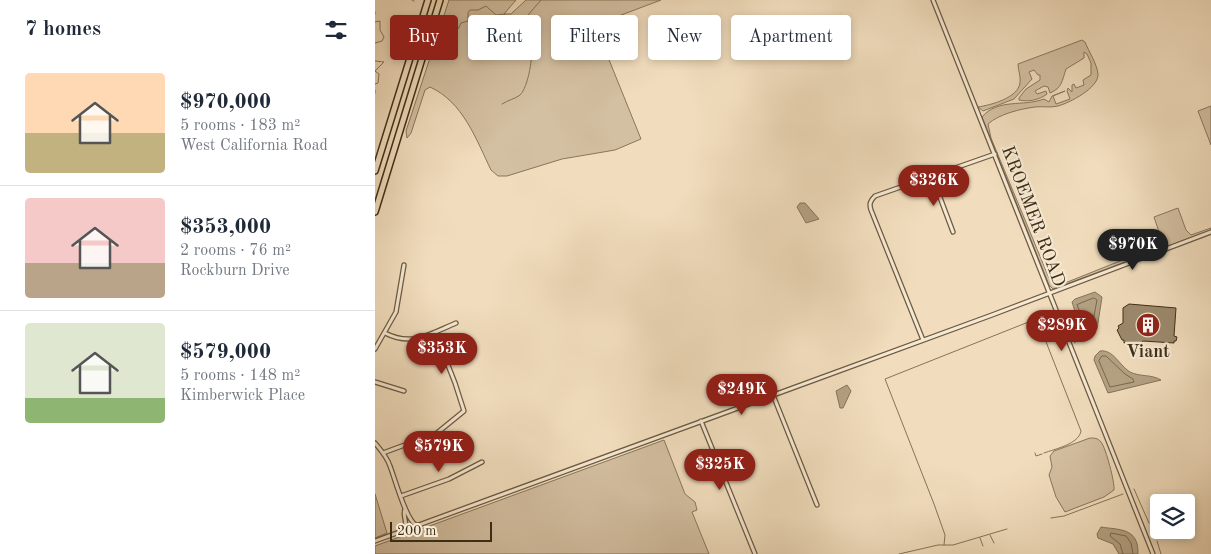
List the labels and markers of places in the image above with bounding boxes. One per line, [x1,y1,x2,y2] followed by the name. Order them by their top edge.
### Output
[899,164,969,207] pin: $326K
[1098,228,1168,271] pin: $970K
[1027,310,1097,352] pin: $289K
[1135,312,1161,338] building icon: Viant
[407,332,477,375] pin: $353K
[1126,343,1170,361] place label: Viant
[707,374,777,416] pin: $249K
[404,430,474,473] pin: $579K
[685,448,755,491] pin: $325K

